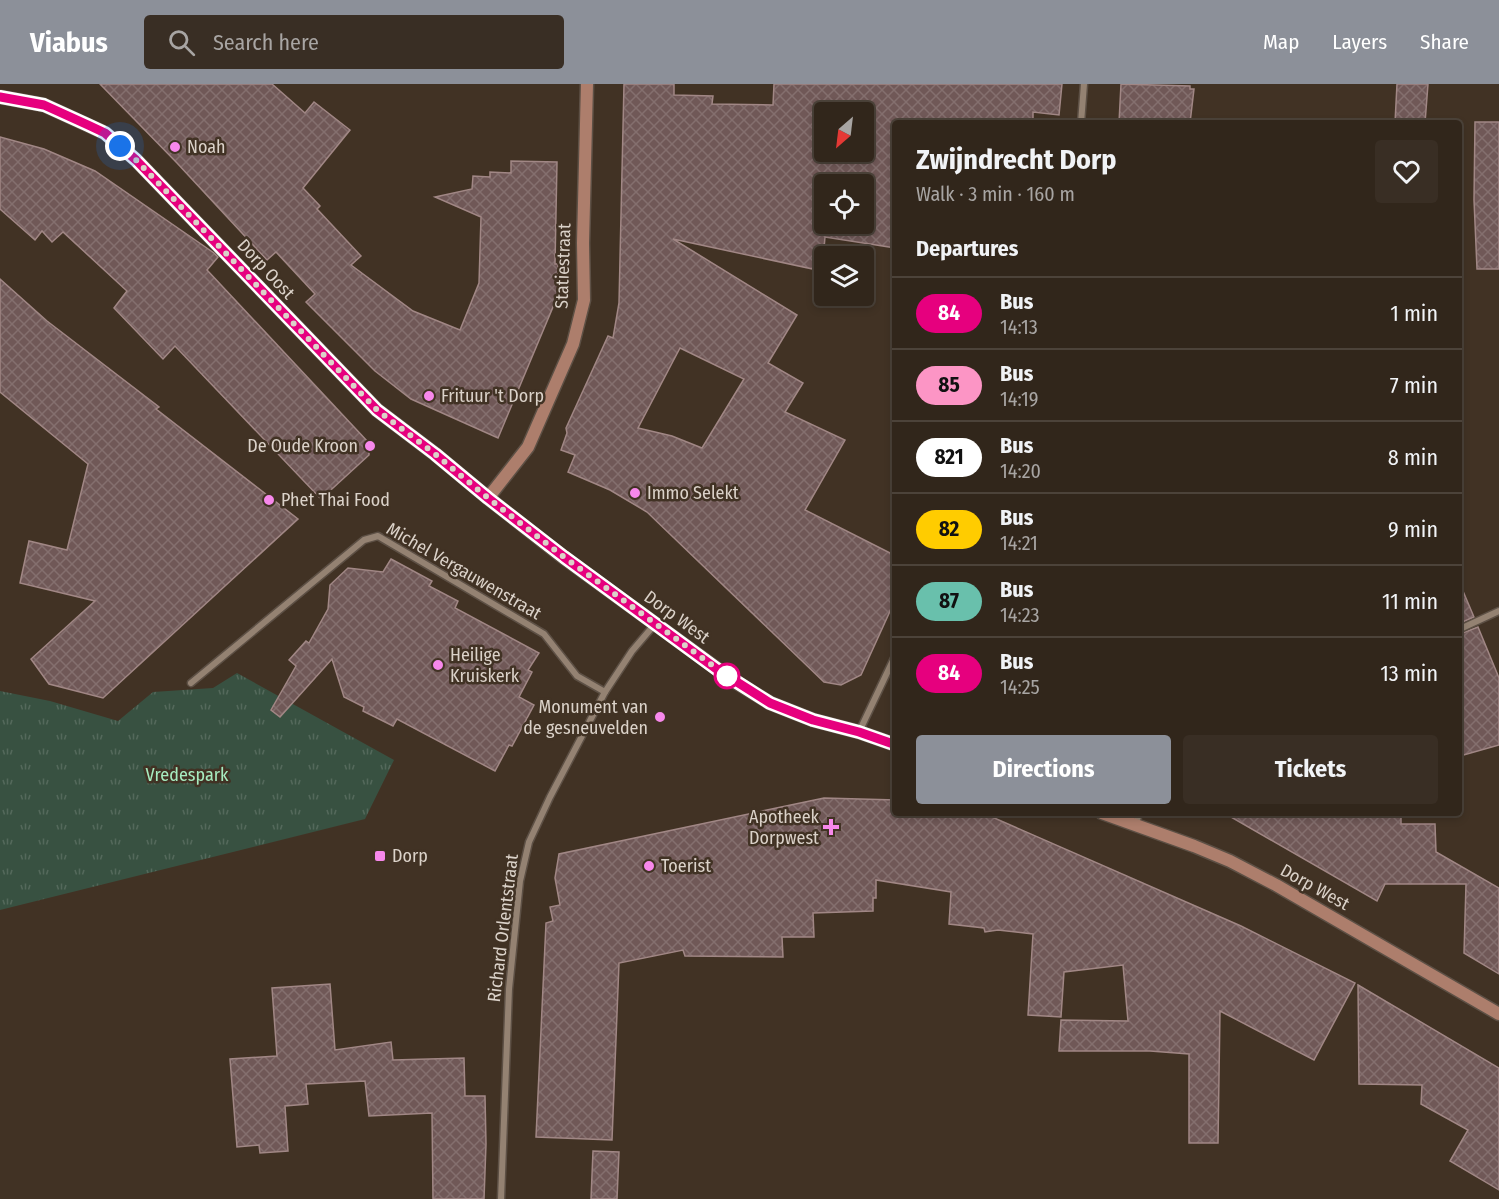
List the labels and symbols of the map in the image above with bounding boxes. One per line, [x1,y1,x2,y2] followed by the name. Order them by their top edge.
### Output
[814,102,874,162] north arrow
[105,131,135,161] your location
[187,136,226,158] place label: Noah
[168,140,182,154] marker: Noah
[551,223,575,309] street label: Statiestraat
[233,234,299,304] street label: Dorp Oost
[441,385,544,407] place label: Frituur 't Dorp
[422,389,436,403] marker: Frituur 't Dorp
[247,435,358,457] place label: De Oude Kroon
[363,439,377,453] marker: De Oude Kroon
[647,482,739,504] place label: Immo Selekt
[628,486,642,500] marker: Immo Selekt
[281,489,390,511] place label: Phet Thai Food
[262,493,276,507] marker: Phet Thai Food
[383,518,545,624] street label: Michel Vergauwenstraat
[640,586,714,648] street label: Dorp West
[450,644,520,687] place label: Heilige Kruiskerk
[431,658,445,672] marker: Heilige Kruiskerk
[714,663,740,689] unlabelled marker
[523,696,648,739] place label: Monument van de gesneuvelden
[653,710,667,724] marker: Monument van de gesneuvelden
[146,764,229,786] park label: Vredespark
[749,806,820,849] place label: Apotheek Dorpwest
[824,820,838,834] marker: Apotheek Dorpwest
[392,845,428,867] place label: Dorp
[373,849,387,863] marker: Dorp
[483,852,523,1003] street label: Richard Orlentstraat
[661,855,711,877] place label: Toerist
[642,859,656,873] marker: Toerist
[1277,859,1354,915] street label: Dorp West

